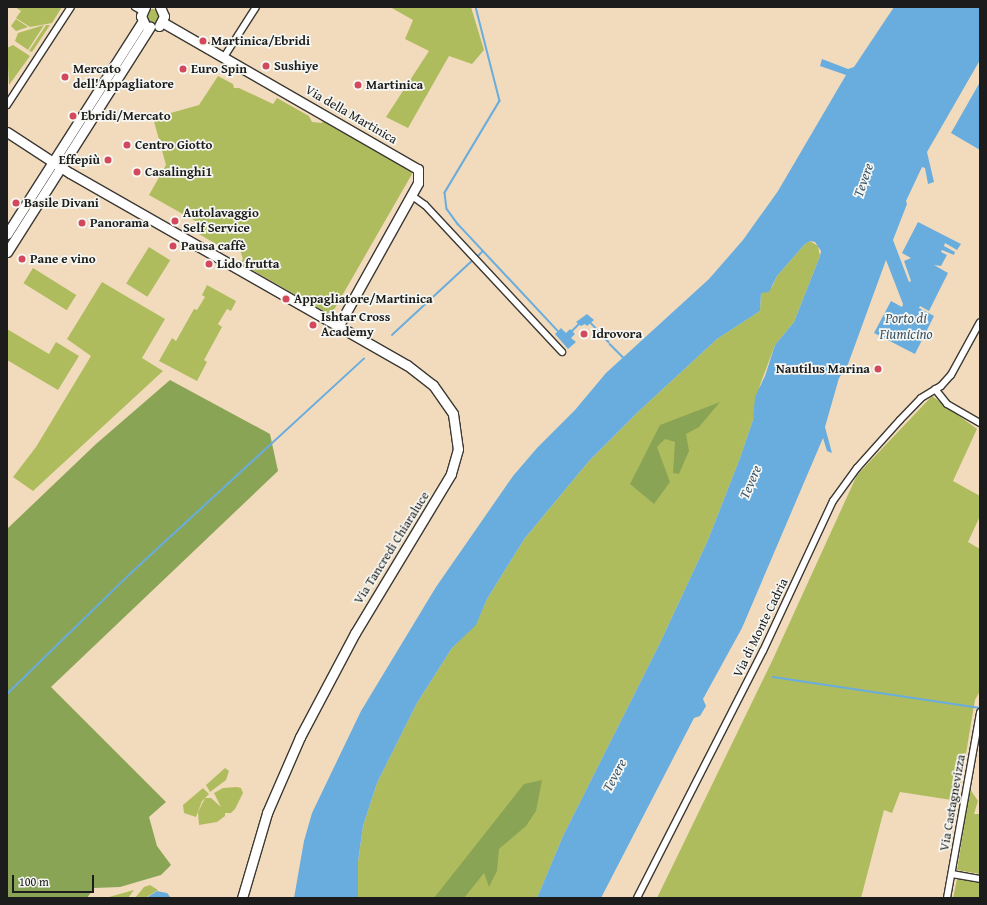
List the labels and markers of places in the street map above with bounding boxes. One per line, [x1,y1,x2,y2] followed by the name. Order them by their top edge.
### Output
[211,33,310,49] place label: Martinica/Ebridi
[198,36,208,46] marker: Martinica/Ebridi
[274,58,318,74] place label: Sushiye
[191,61,247,77] place label: Euro Spin
[261,61,271,71] marker: Sushiye
[73,62,174,93] place label: Mercato dell'Appagliatore
[178,64,188,74] marker: Euro Spin
[60,72,70,82] marker: Mercato dell'Appagliatore
[366,77,423,93] place label: Martinica
[353,80,363,90] marker: Martinica
[81,108,171,124] place label: Ebridi/Mercato
[68,111,78,121] marker: Ebridi/Mercato
[135,137,212,153] place label: Centro Giotto
[122,140,132,150] marker: Centro Giotto
[59,152,100,168] place label: Effepiù
[103,155,113,165] marker: Effepiù
[145,164,212,180] place label: Casalinghi1
[132,167,142,177] marker: Casalinghi1
[24,195,99,211] place label: Basile Divani
[11,198,21,208] marker: Basile Divani
[183,206,259,237] place label: Autolavaggio Self Service
[90,215,149,231] place label: Panorama
[170,216,180,226] marker: Autolavaggio Self Service
[77,218,87,228] marker: Panorama
[181,238,246,254] place label: Pausa caffè
[168,241,178,251] marker: Pausa caffè
[30,251,96,267] place label: Pane e vino
[17,254,27,264] marker: Pane e vino
[217,256,280,272] place label: Lido frutta
[204,259,214,269] marker: Lido frutta
[294,291,433,307] place label: Appagliatore/Martinica
[281,294,291,304] marker: Appagliatore/Martinica
[321,310,390,341] place label: Ishtar Cross Academy
[308,320,318,330] marker: Ishtar Cross Academy
[592,326,642,342] place label: Idrovora
[579,329,589,339] marker: Idrovora
[776,361,870,377] place label: Nautilus Marina
[873,364,883,374] marker: Nautilus Marina

